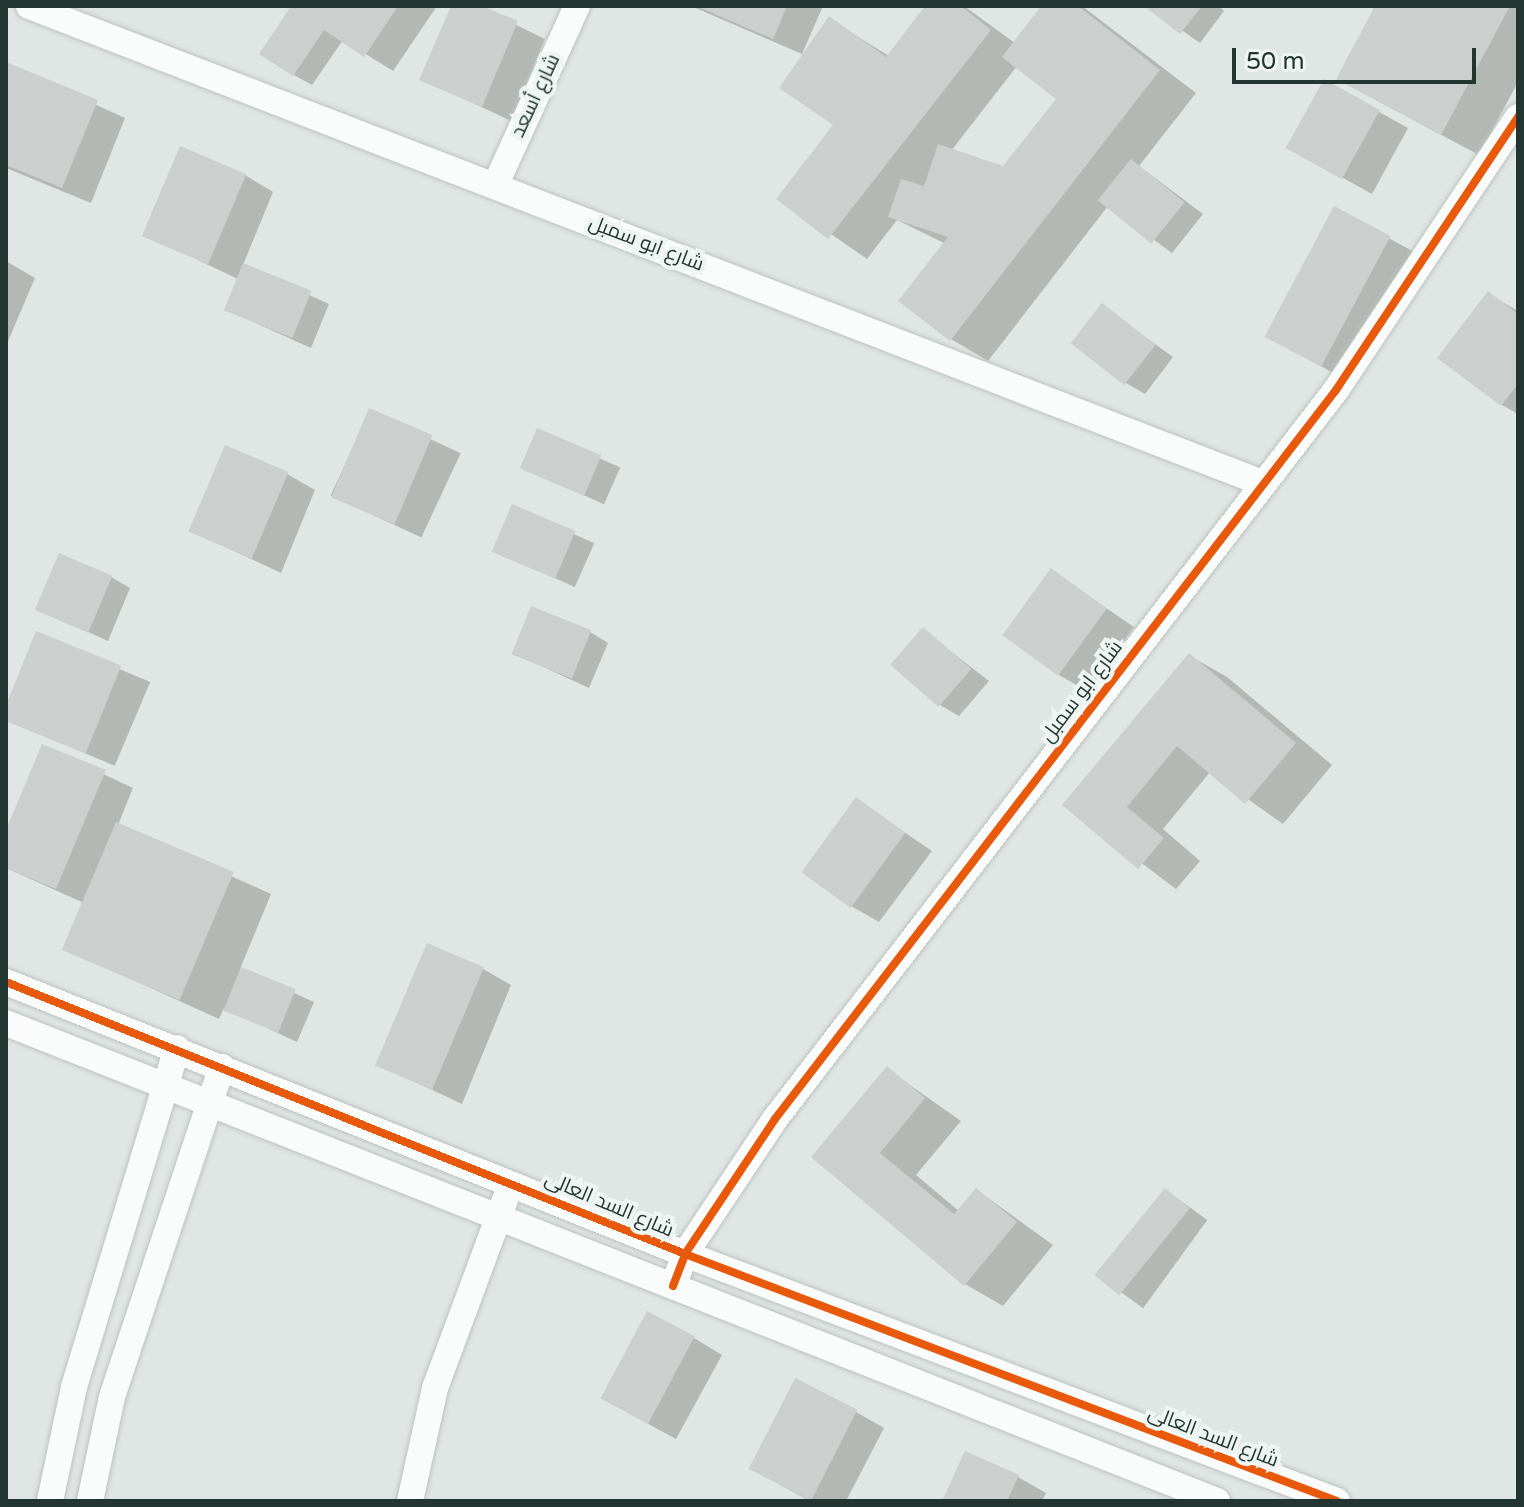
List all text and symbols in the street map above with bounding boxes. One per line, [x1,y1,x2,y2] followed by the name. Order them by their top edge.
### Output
[1236,32,1480,82] scale bar
[1246,47,1304,76] text: 50 m
[506,50,566,142] street label: شارع أسعد
[585,211,707,277] street label: شارع ابو سمبل
[1036,636,1128,748] street label: شارع ابو سمبل
[541,1167,677,1243] street label: شارع السد العالى
[1144,1401,1282,1473] street label: شارع السد العالى

